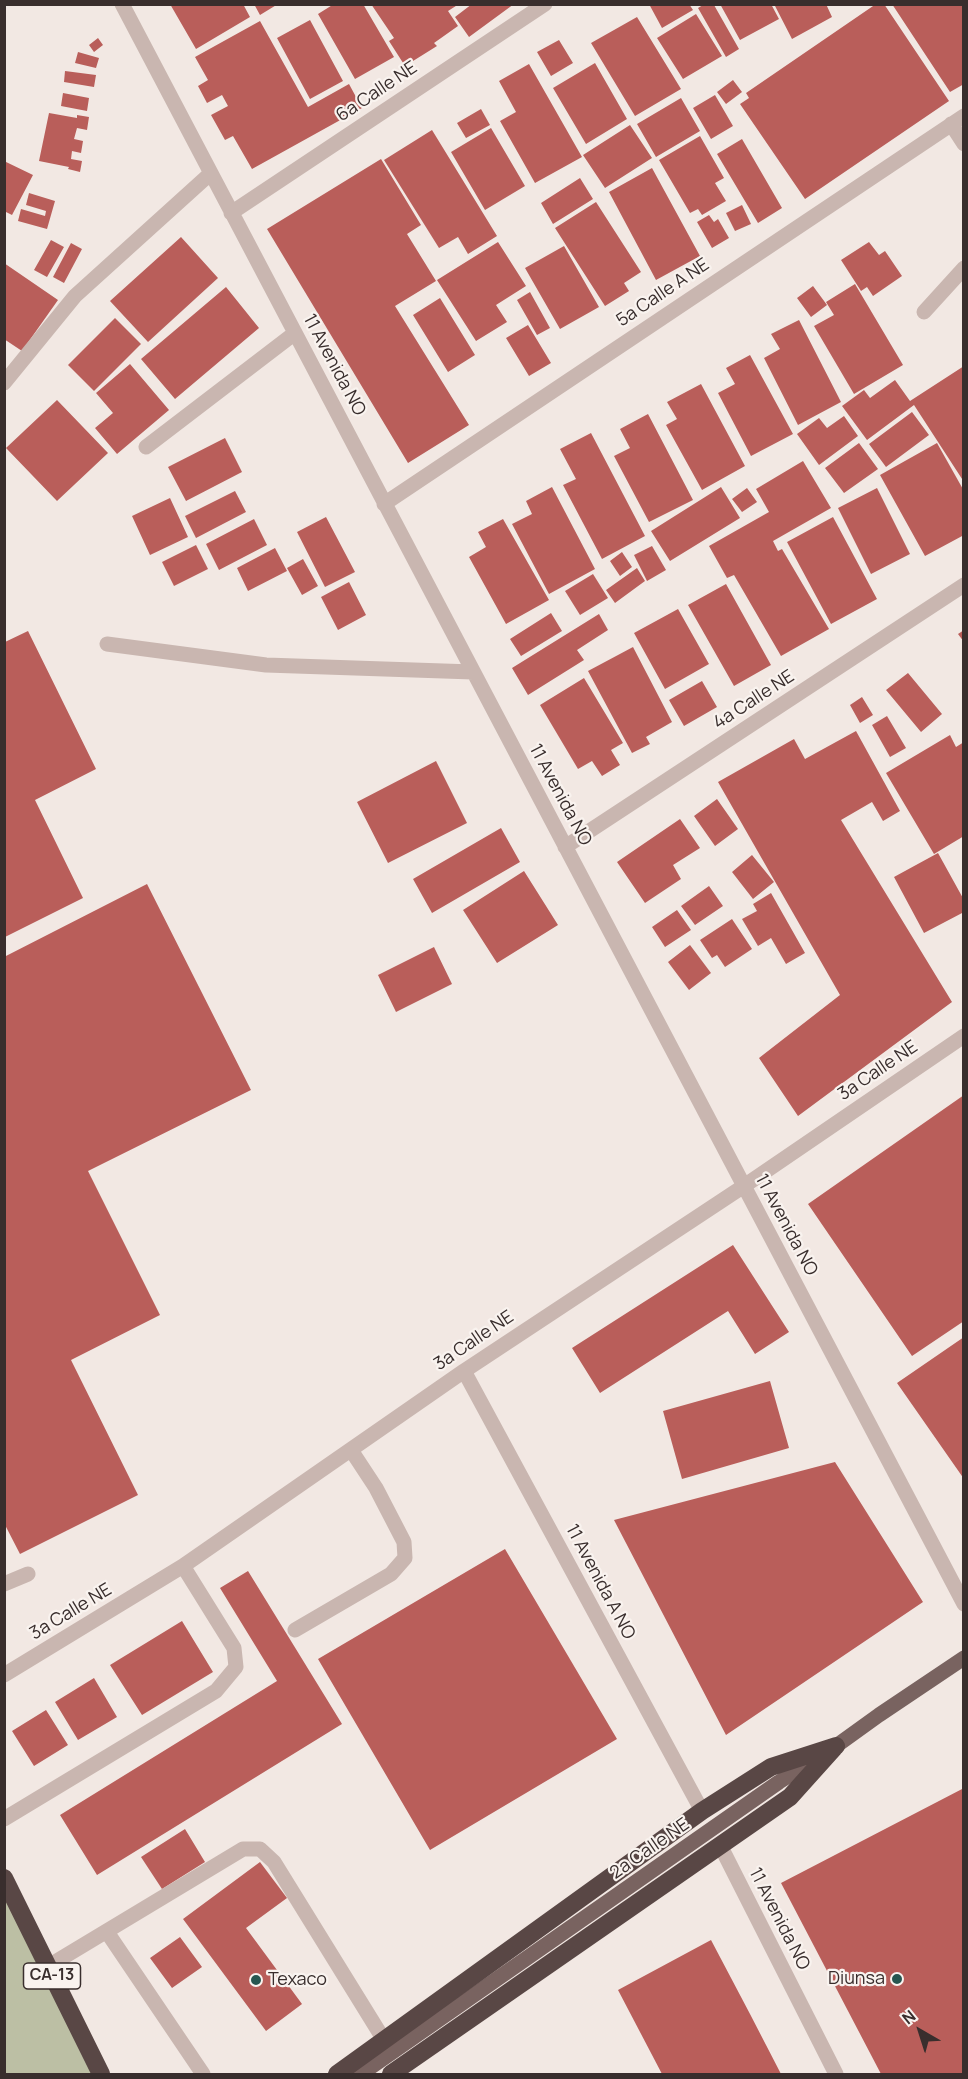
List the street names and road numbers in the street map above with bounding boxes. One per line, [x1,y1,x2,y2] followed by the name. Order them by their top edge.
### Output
[333,57,421,127] street label: 6a Calle NE
[613,254,713,332] street label: 5a Calle A NE
[298,311,370,419] street label: 11 Avenida NO
[709,666,799,734] street label: 4a Calle NE
[524,741,596,849] street label: 11 Avenida NO
[834,1036,922,1106] street label: 3a Calle NE
[750,1171,822,1279] street label: 11 Avenida NO
[430,1306,518,1376] street label: 3a Calle NE
[561,1521,639,1643] street label: 11 Avenida A NO
[26,1579,116,1645] street label: 3a Calle NE
[606,1814,694,1884] street label: 2a Calle NE
[744,1864,814,1974] street label: 11 Avenida NO
[23,1963,80,1989] road number: CA-13

